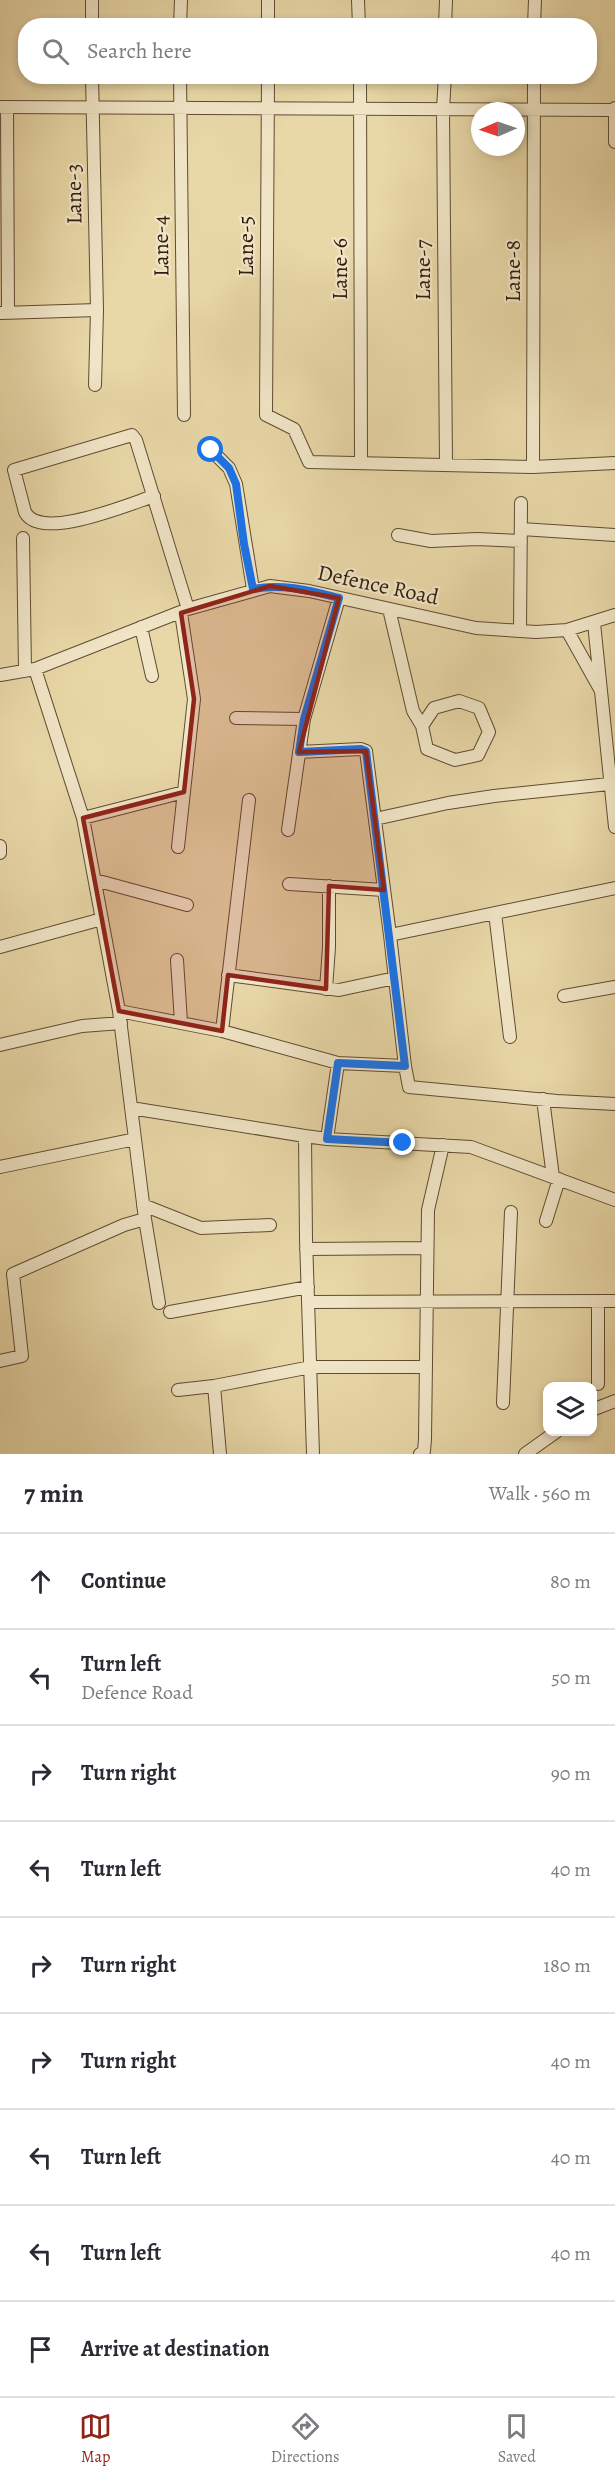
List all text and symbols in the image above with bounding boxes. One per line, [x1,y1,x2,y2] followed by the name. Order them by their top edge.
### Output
[18,18,597,84] search box
[39,35,72,68] icon: search
[87,36,192,66] text: Search here
[471,102,525,156] north arrow
[58,163,90,225] street label: Lane-3
[145,215,177,277] street label: Lane-4
[231,215,261,277] street label: Lane-5
[325,238,355,300] street label: Lane-6
[408,239,438,300] street label: Lane-7
[498,240,528,302] street label: Lane-8
[197,436,223,462] route start
[315,558,442,613] street label: Defence Road
[389,1129,415,1155] route end
[543,1382,597,1436] map controls
[543,1382,597,1436] button: layers
[24,1476,84,1511] text: 7 min
[489,1480,591,1507] text: Walk · 560 m
[24,1565,57,1598] icon: ahead
[81,1566,166,1596] text: Continue
[550,1568,591,1595] text: 80 m
[81,1649,161,1679] text: Turn left
[24,1661,57,1694] icon: left
[551,1664,591,1691] text: 50 m
[81,1679,193,1706] text: Defence Road
[24,1757,57,1790] icon: right
[81,1758,177,1788] text: Turn right
[551,1760,591,1787] text: 90 m
[24,1853,57,1886] icon: left
[81,1854,161,1884] text: Turn left
[551,1856,591,1883] text: 40 m
[24,1949,57,1982] icon: right
[81,1950,177,1980] text: Turn right
[543,1952,591,1979] text: 180 m
[24,2045,57,2078] icon: right
[81,2046,177,2076] text: Turn right
[551,2048,591,2075] text: 40 m
[24,2141,57,2174] icon: left
[81,2142,161,2172] text: Turn left
[551,2144,591,2171] text: 40 m
[24,2237,57,2270] icon: left
[81,2238,161,2268] text: Turn left
[551,2240,591,2267] text: 40 m
[24,2333,57,2366] icon: arrive
[81,2334,270,2364] text: Arrive at destination
[79,2410,112,2468] tab: Map
[271,2410,339,2468] tab: Directions
[498,2410,536,2468] tab: Saved

